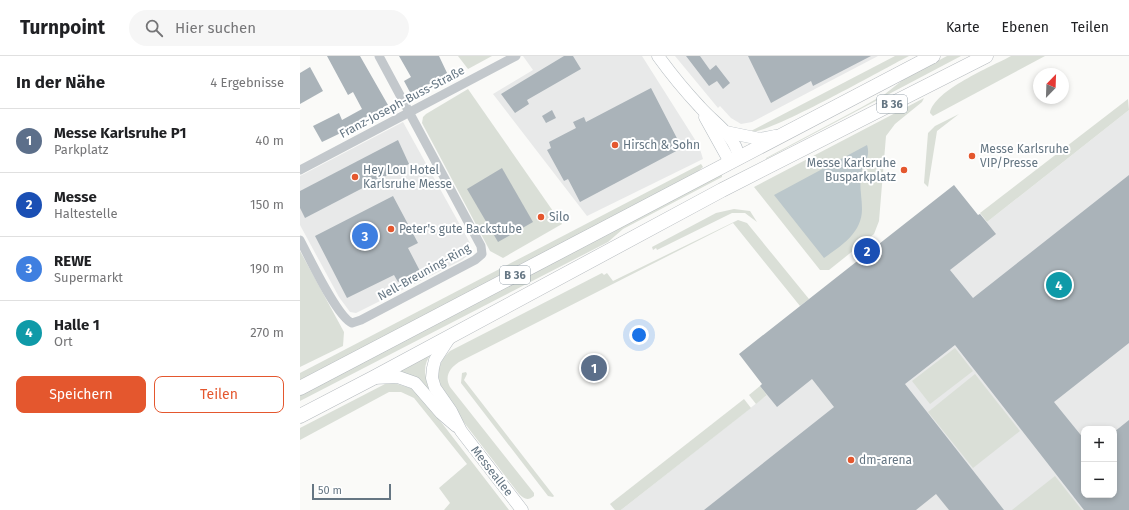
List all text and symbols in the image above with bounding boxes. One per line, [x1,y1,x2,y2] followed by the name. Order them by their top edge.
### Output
[129,10,409,46] search box
[20,16,105,39] text: Turnpoint
[143,17,165,39] icon: search
[175,19,256,37] text: Hier suchen
[946,19,980,36] text: Karte
[1002,19,1049,36] text: Ebenen
[1071,19,1109,36] text: Teilen
[337,63,467,141] street label: Franz-Joseph-Buss-Straße
[1033,68,1069,104] north arrow
[16,72,105,93] text: In der Nähe
[210,75,284,90] text: 4 Ergebnisse
[877,95,907,113] road number: B 36
[54,124,186,142] text: Messe Karlsruhe P1
[26,133,32,148] text: 1
[255,133,284,148] text: 40 m
[623,138,700,152] place label: Hirsch & Sohn
[610,140,620,150] marker: Hirsch & Sohn
[54,142,109,157] text: Parkplatz
[980,142,1069,170] place label: Messe Karlsruhe VIP/Presse
[967,151,977,161] marker: Messe Karlsruhe VIP/Presse
[807,156,896,184] place label: Messe Karlsruhe Busparkplatz
[363,163,452,191] place label: Hey Lou Hotel Karlsruhe Messe
[899,165,909,175] marker: Messe Karlsruhe Busparkplatz
[350,172,360,182] marker: Hey Lou Hotel Karlsruhe Messe
[54,188,97,206] text: Messe
[26,197,32,212] text: 2
[250,197,284,212] text: 150 m
[54,206,117,221] text: Haltestelle
[549,210,569,224] place label: Silo
[536,212,546,222] marker: Silo
[352,221,378,251] pin: 3
[399,222,522,236] place label: Peter's gute Backstube
[386,224,396,234] marker: Peter's gute Backstube
[854,236,880,266] pin: 2
[375,240,473,303] street label: Nell-Breuning-Ring
[54,252,92,270] text: REWE
[26,261,32,276] text: 3
[250,261,284,276] text: 190 m
[500,266,530,284] road number: B 36
[54,270,123,285] text: Supermarkt
[1046,270,1072,300] pin: 4
[54,316,100,334] text: Halle 1
[25,325,33,340] text: 4
[250,325,284,340] text: 270 m
[629,325,649,345] your location
[54,334,73,349] text: Ort
[581,353,607,383] pin: 1
[16,376,146,413] button: Speichern
[154,376,284,413] button: Teilen
[1081,426,1117,498] map controls
[1081,426,1117,462] button: +
[468,443,516,499] street label: Messeallee
[859,453,912,467] place label: dm-arena
[846,455,856,465] marker: dm-arena
[1081,462,1117,498] button: −
[312,482,391,501] scale bar
[318,484,342,497] text: 50 m

